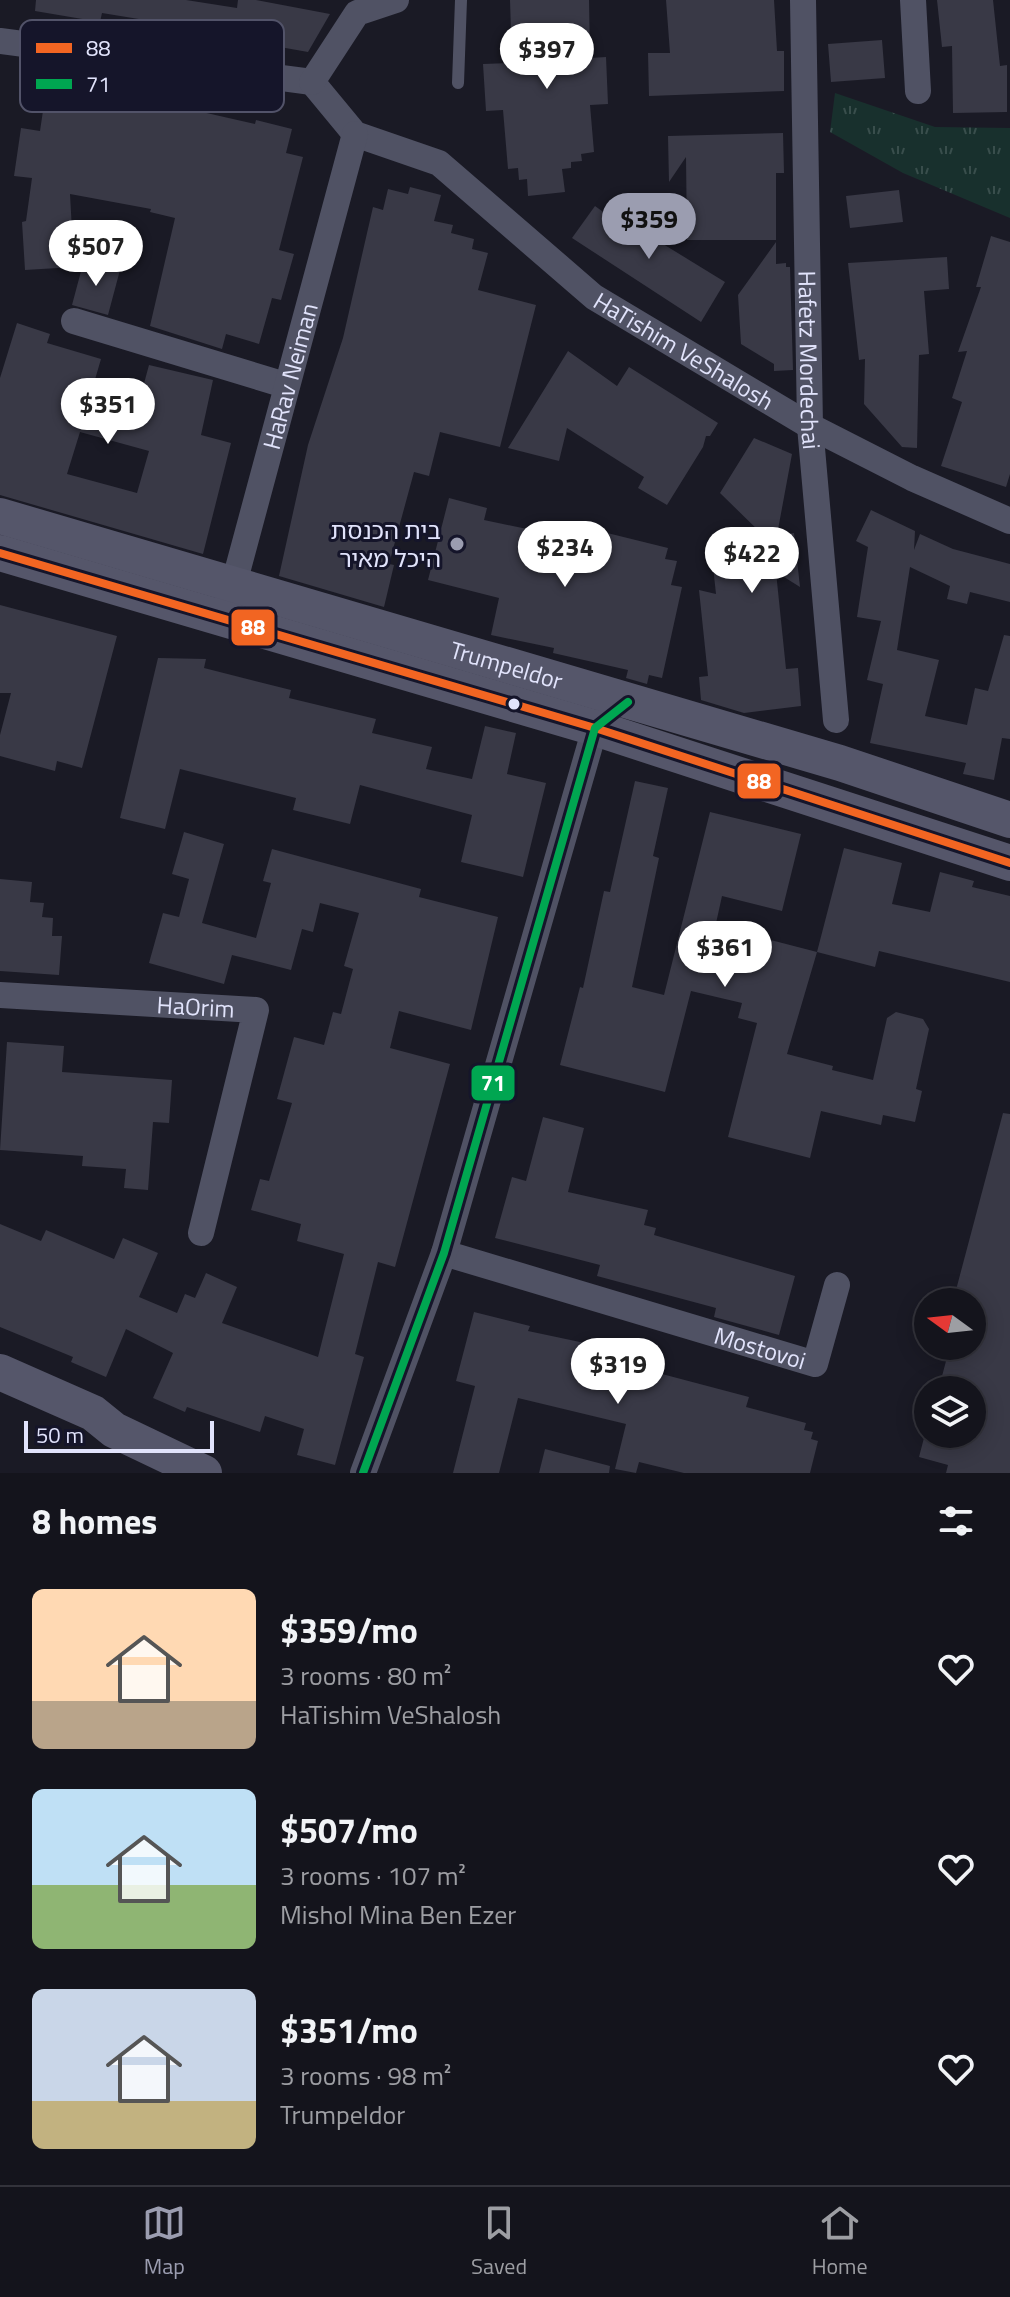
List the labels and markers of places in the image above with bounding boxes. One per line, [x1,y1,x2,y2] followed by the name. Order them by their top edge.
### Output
[500,23,594,91] pin: $397
[602,193,696,261] pin: $359
[49,220,143,288] pin: $507
[61,378,155,446] pin: $351
[331,512,441,576] place label: בית הכנסת היכל מאיר
[518,521,612,589] pin: $234
[705,527,799,595] pin: $422
[448,535,466,553] marker: בית הכנסת היכל מאיר
[506,696,522,712] unlabelled marker
[678,921,772,989] pin: $361
[571,1338,665,1406] pin: $319

